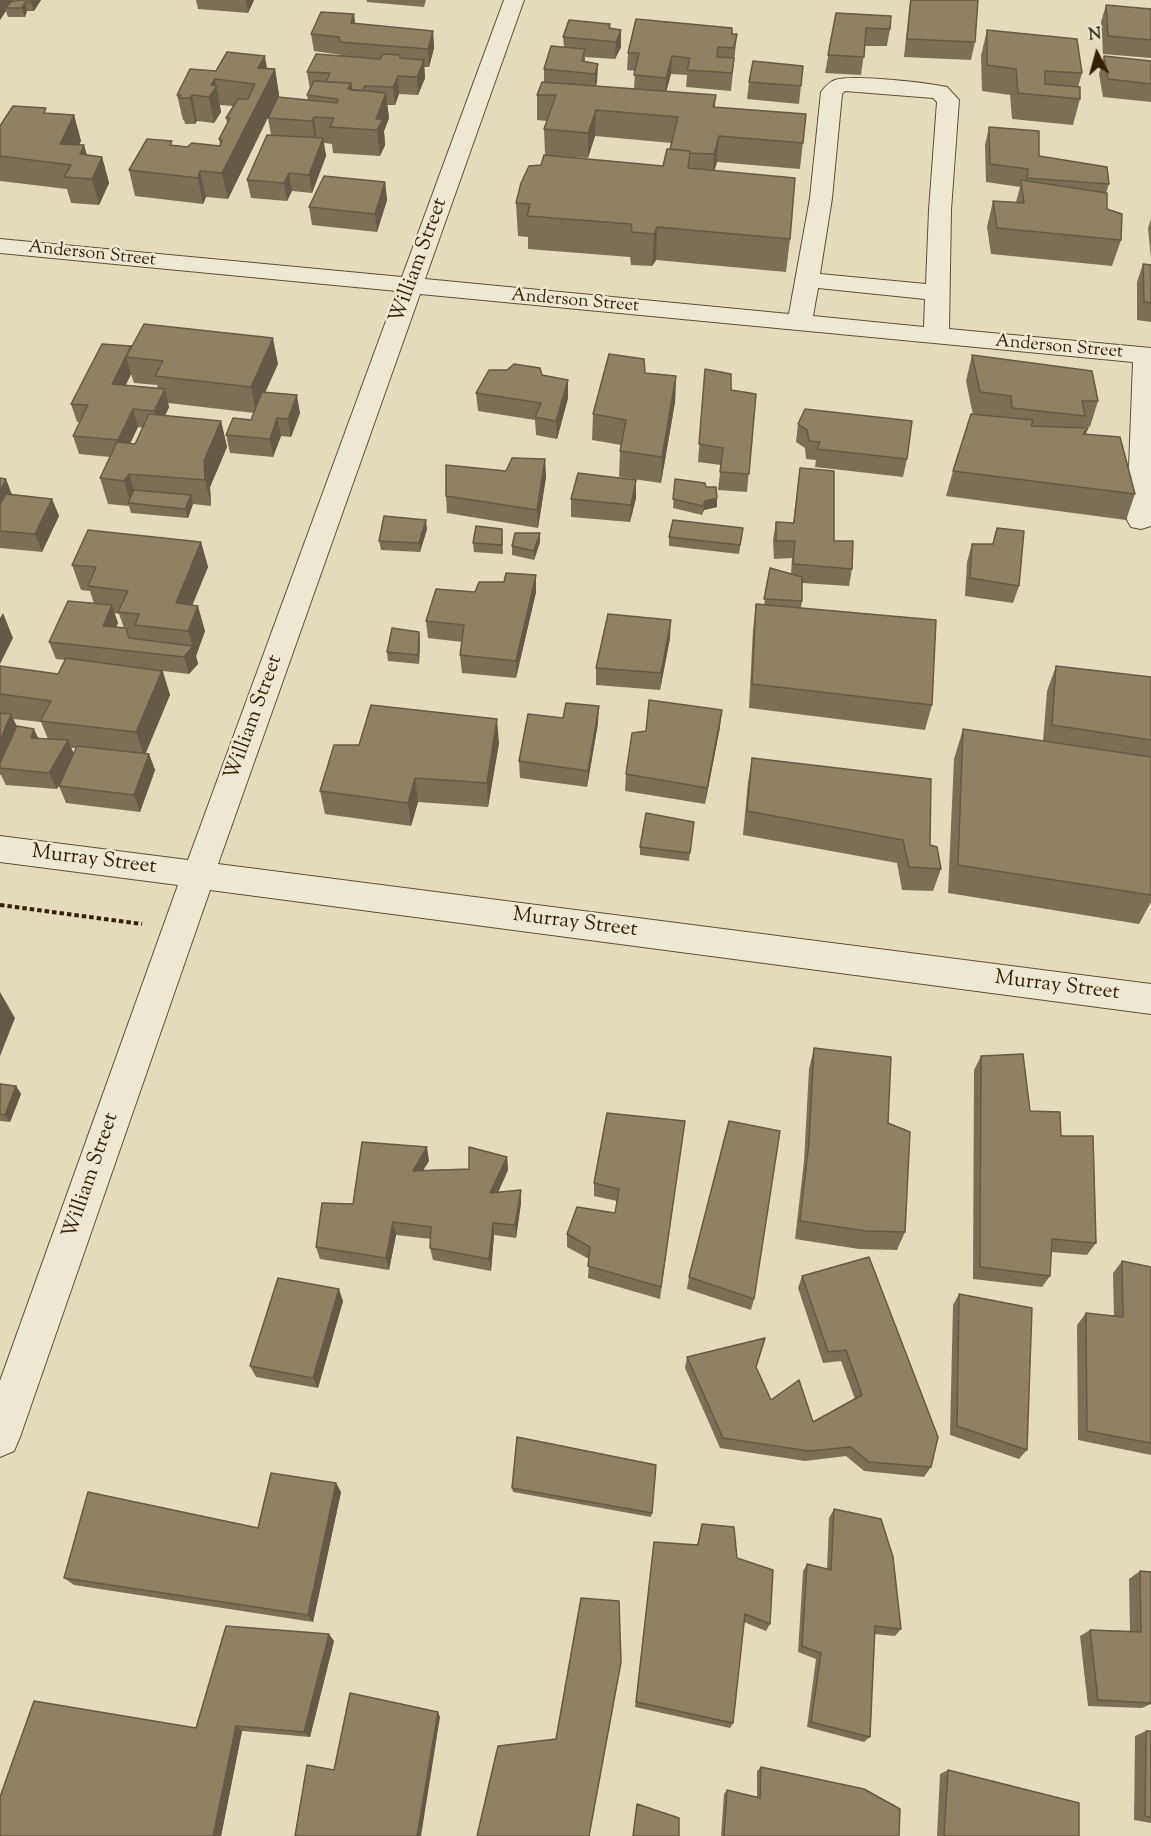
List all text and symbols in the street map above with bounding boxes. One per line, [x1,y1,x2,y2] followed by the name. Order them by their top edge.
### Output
[1088,23,1103,48] text: N
[1067,24,1127,84] north arrow
[386,195,454,327] street label: William Street
[27,238,157,272] street label: Anderson Street
[510,286,640,318] street label: Anderson Street
[994,332,1124,364] street label: Anderson Street
[221,652,289,784] street label: William Street
[30,841,158,881] street label: Murray Street
[511,904,639,944] street label: Murray Street
[993,967,1121,1007] street label: Murray Street
[59,1110,125,1242] street label: William Street

